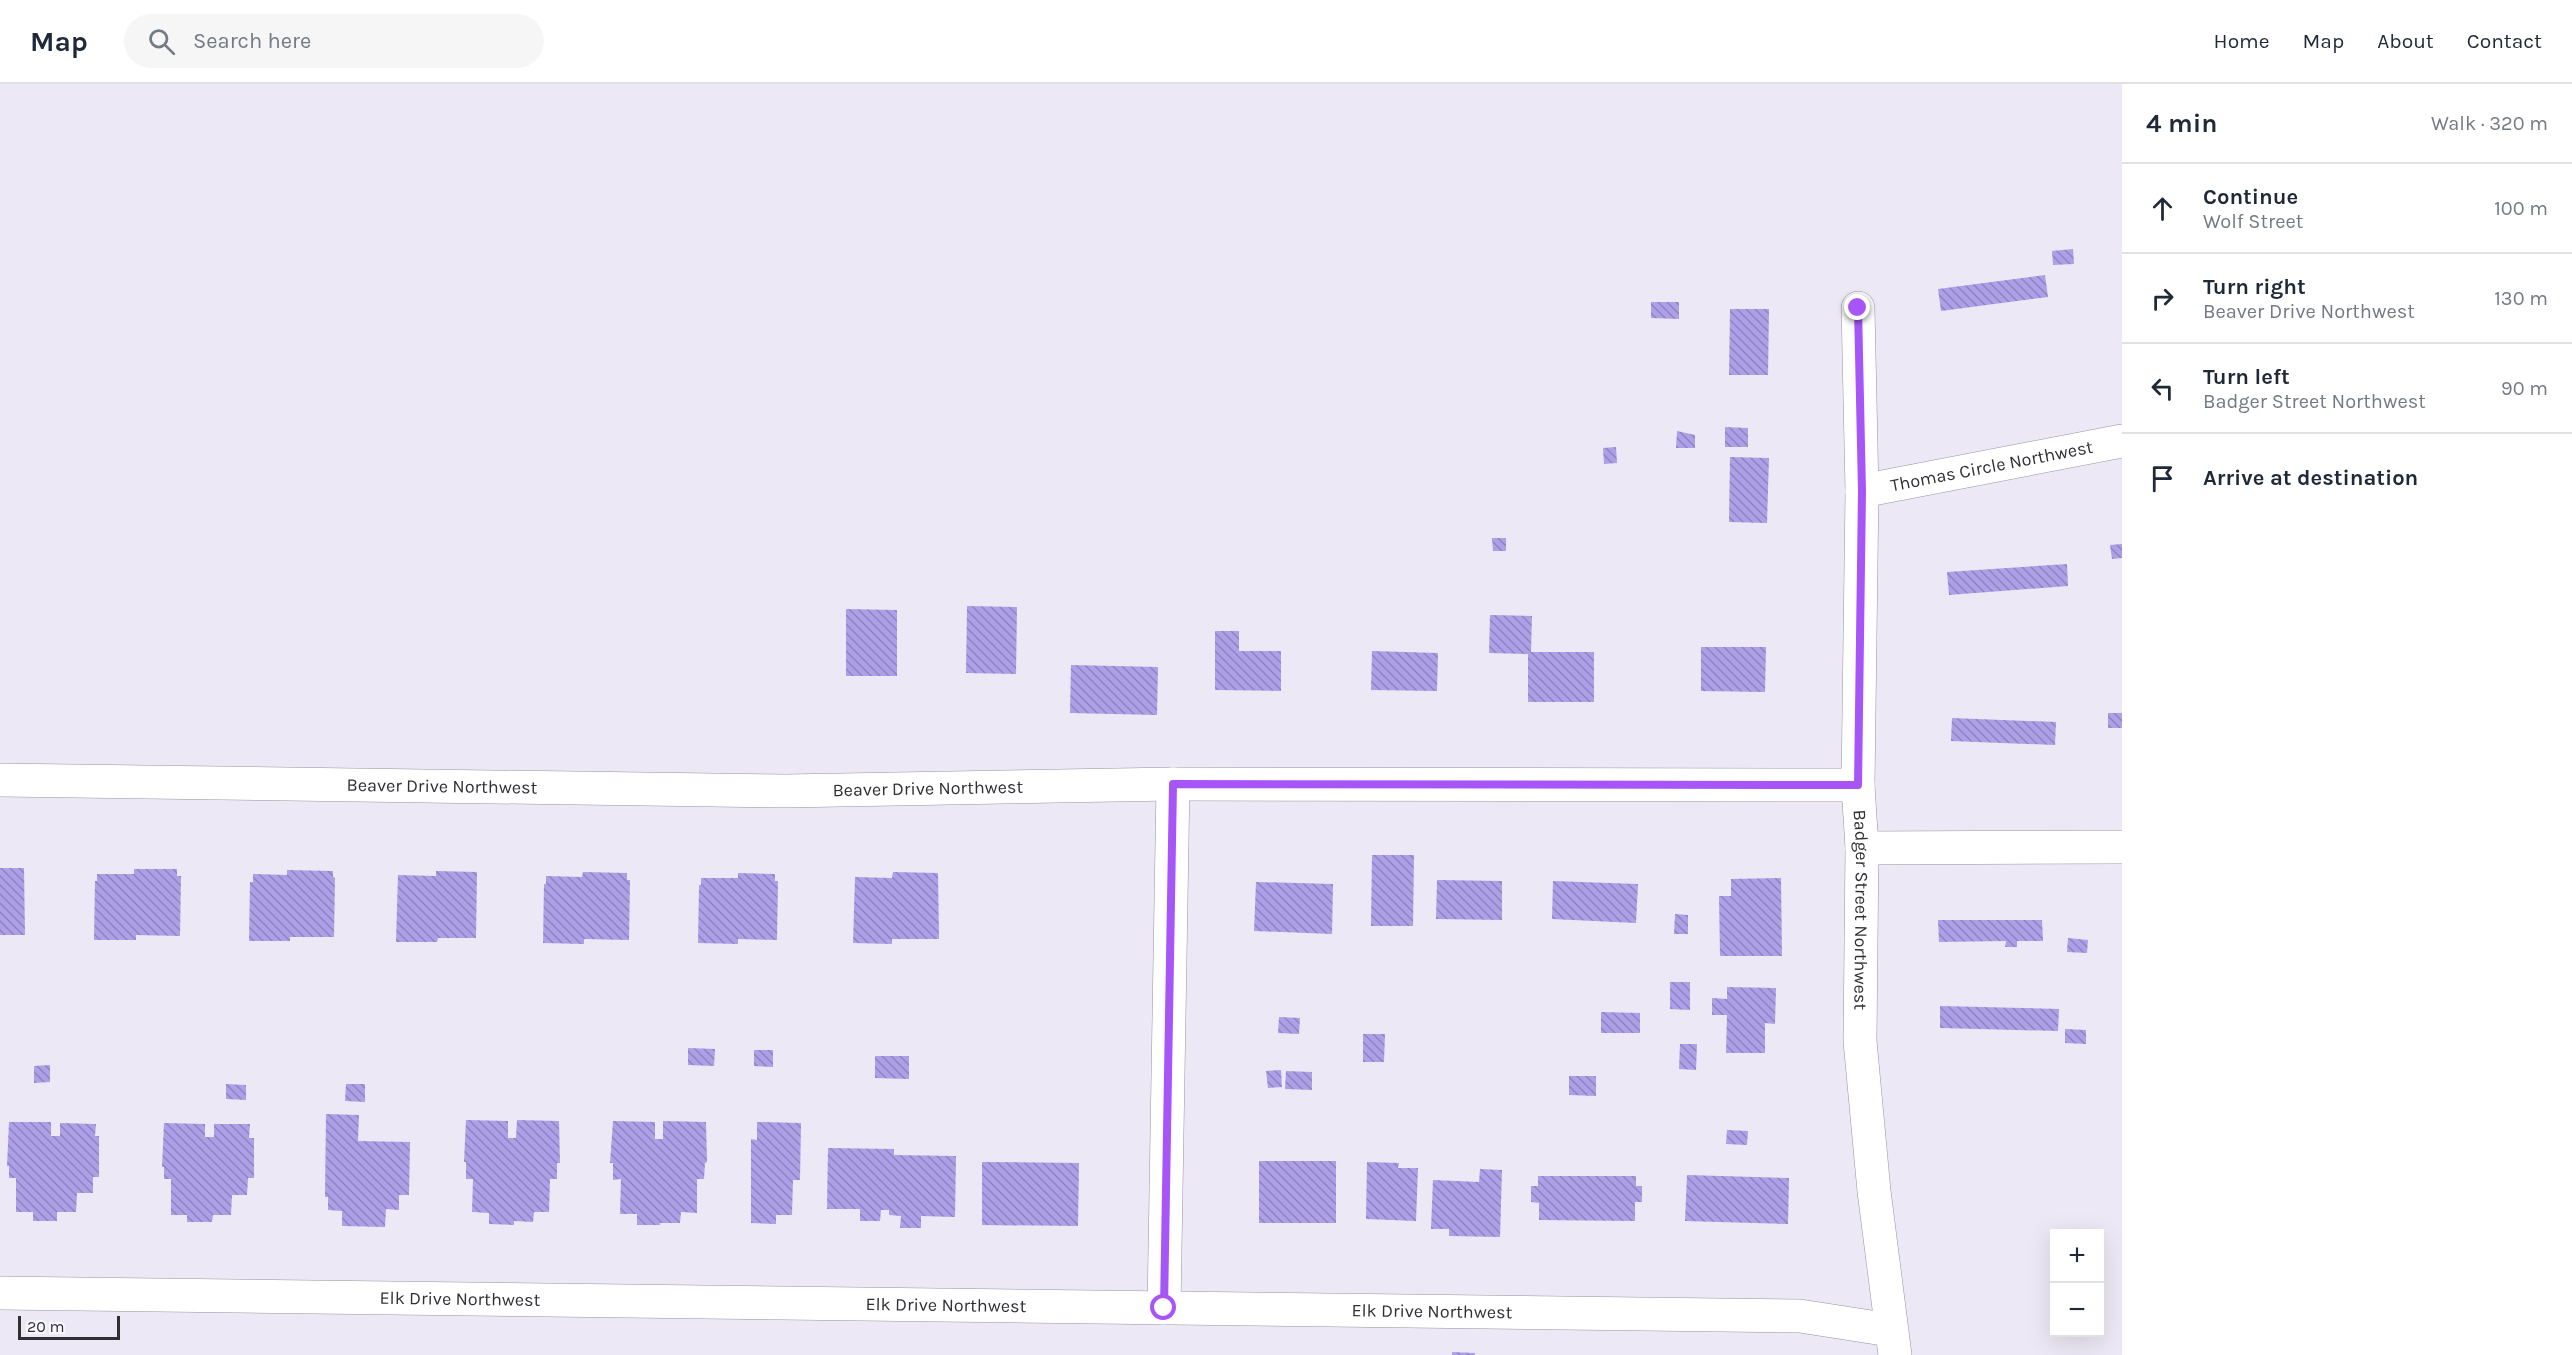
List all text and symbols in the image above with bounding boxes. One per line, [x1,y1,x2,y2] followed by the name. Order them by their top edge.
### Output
[124,14,544,68] search box
[30,25,88,58] text: Map
[145,25,178,58] icon: search
[193,28,311,54] text: Search here
[2214,29,2270,53] text: Home
[2303,29,2344,53] text: Map
[2377,29,2434,53] text: About
[2467,29,2542,53] text: Contact
[2146,108,2217,139] text: 4 min
[2431,112,2548,135] text: Walk · 320 m
[2203,184,2298,210] text: Continue
[2146,192,2179,225] icon: ahead
[2494,197,2548,220] text: 100 m
[2203,210,2303,233] text: Wolf Street
[2203,274,2306,300] text: Turn right
[2146,282,2179,315] icon: right
[2494,287,2548,310] text: 130 m
[1844,294,1870,320] route end
[2203,300,2415,323] text: Beaver Drive Northwest
[2203,364,2290,390] text: Turn left
[2146,372,2179,405] icon: left
[2501,377,2548,400] text: 90 m
[2203,390,2426,413] text: Badger Street Northwest
[1888,436,2095,496] street label: Thomas Circle Northwest
[2146,462,2179,495] icon: arrive
[2203,465,2418,491] text: Arrive at destination
[346,774,538,799] street label: Beaver Drive Northwest
[832,776,1024,801] street label: Beaver Drive Northwest
[1849,809,1873,1010] street label: Badger Street Northwest
[2050,1229,2104,1337] map controls
[2050,1229,2104,1283] button: +
[2050,1283,2104,1337] button: −
[379,1287,541,1311] street label: Elk Drive Northwest
[865,1293,1027,1317] street label: Elk Drive Northwest
[1150,1294,1176,1320] route start
[1351,1299,1513,1323] street label: Elk Drive Northwest
[18,1313,120,1340] scale bar
[27,1317,65,1336] text: 20 m

